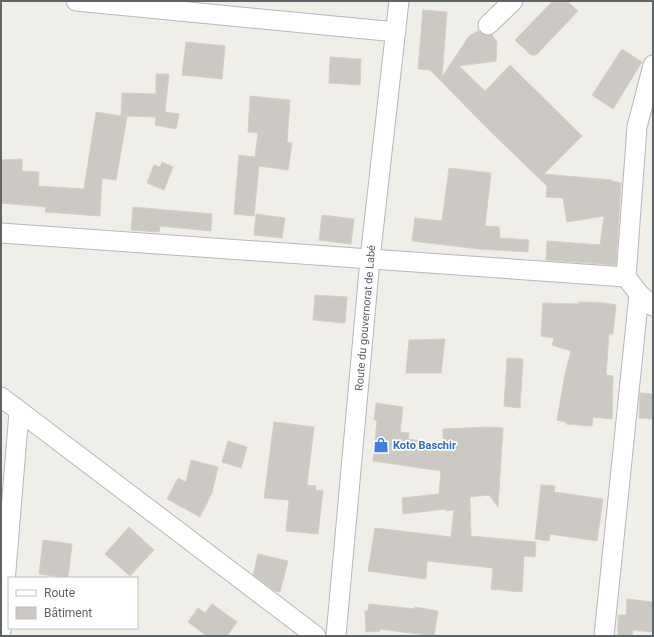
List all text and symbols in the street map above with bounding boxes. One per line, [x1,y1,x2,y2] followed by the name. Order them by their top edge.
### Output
[353,244,378,392] street label: Route du gouvernorat de Labé
[372,436,390,454] shop icon: Koto Baschir
[393,439,456,452] place label: Koto Baschir
[8,577,138,629] legend
[44,586,75,600] text: Route
[44,606,92,620] text: Bâtiment

